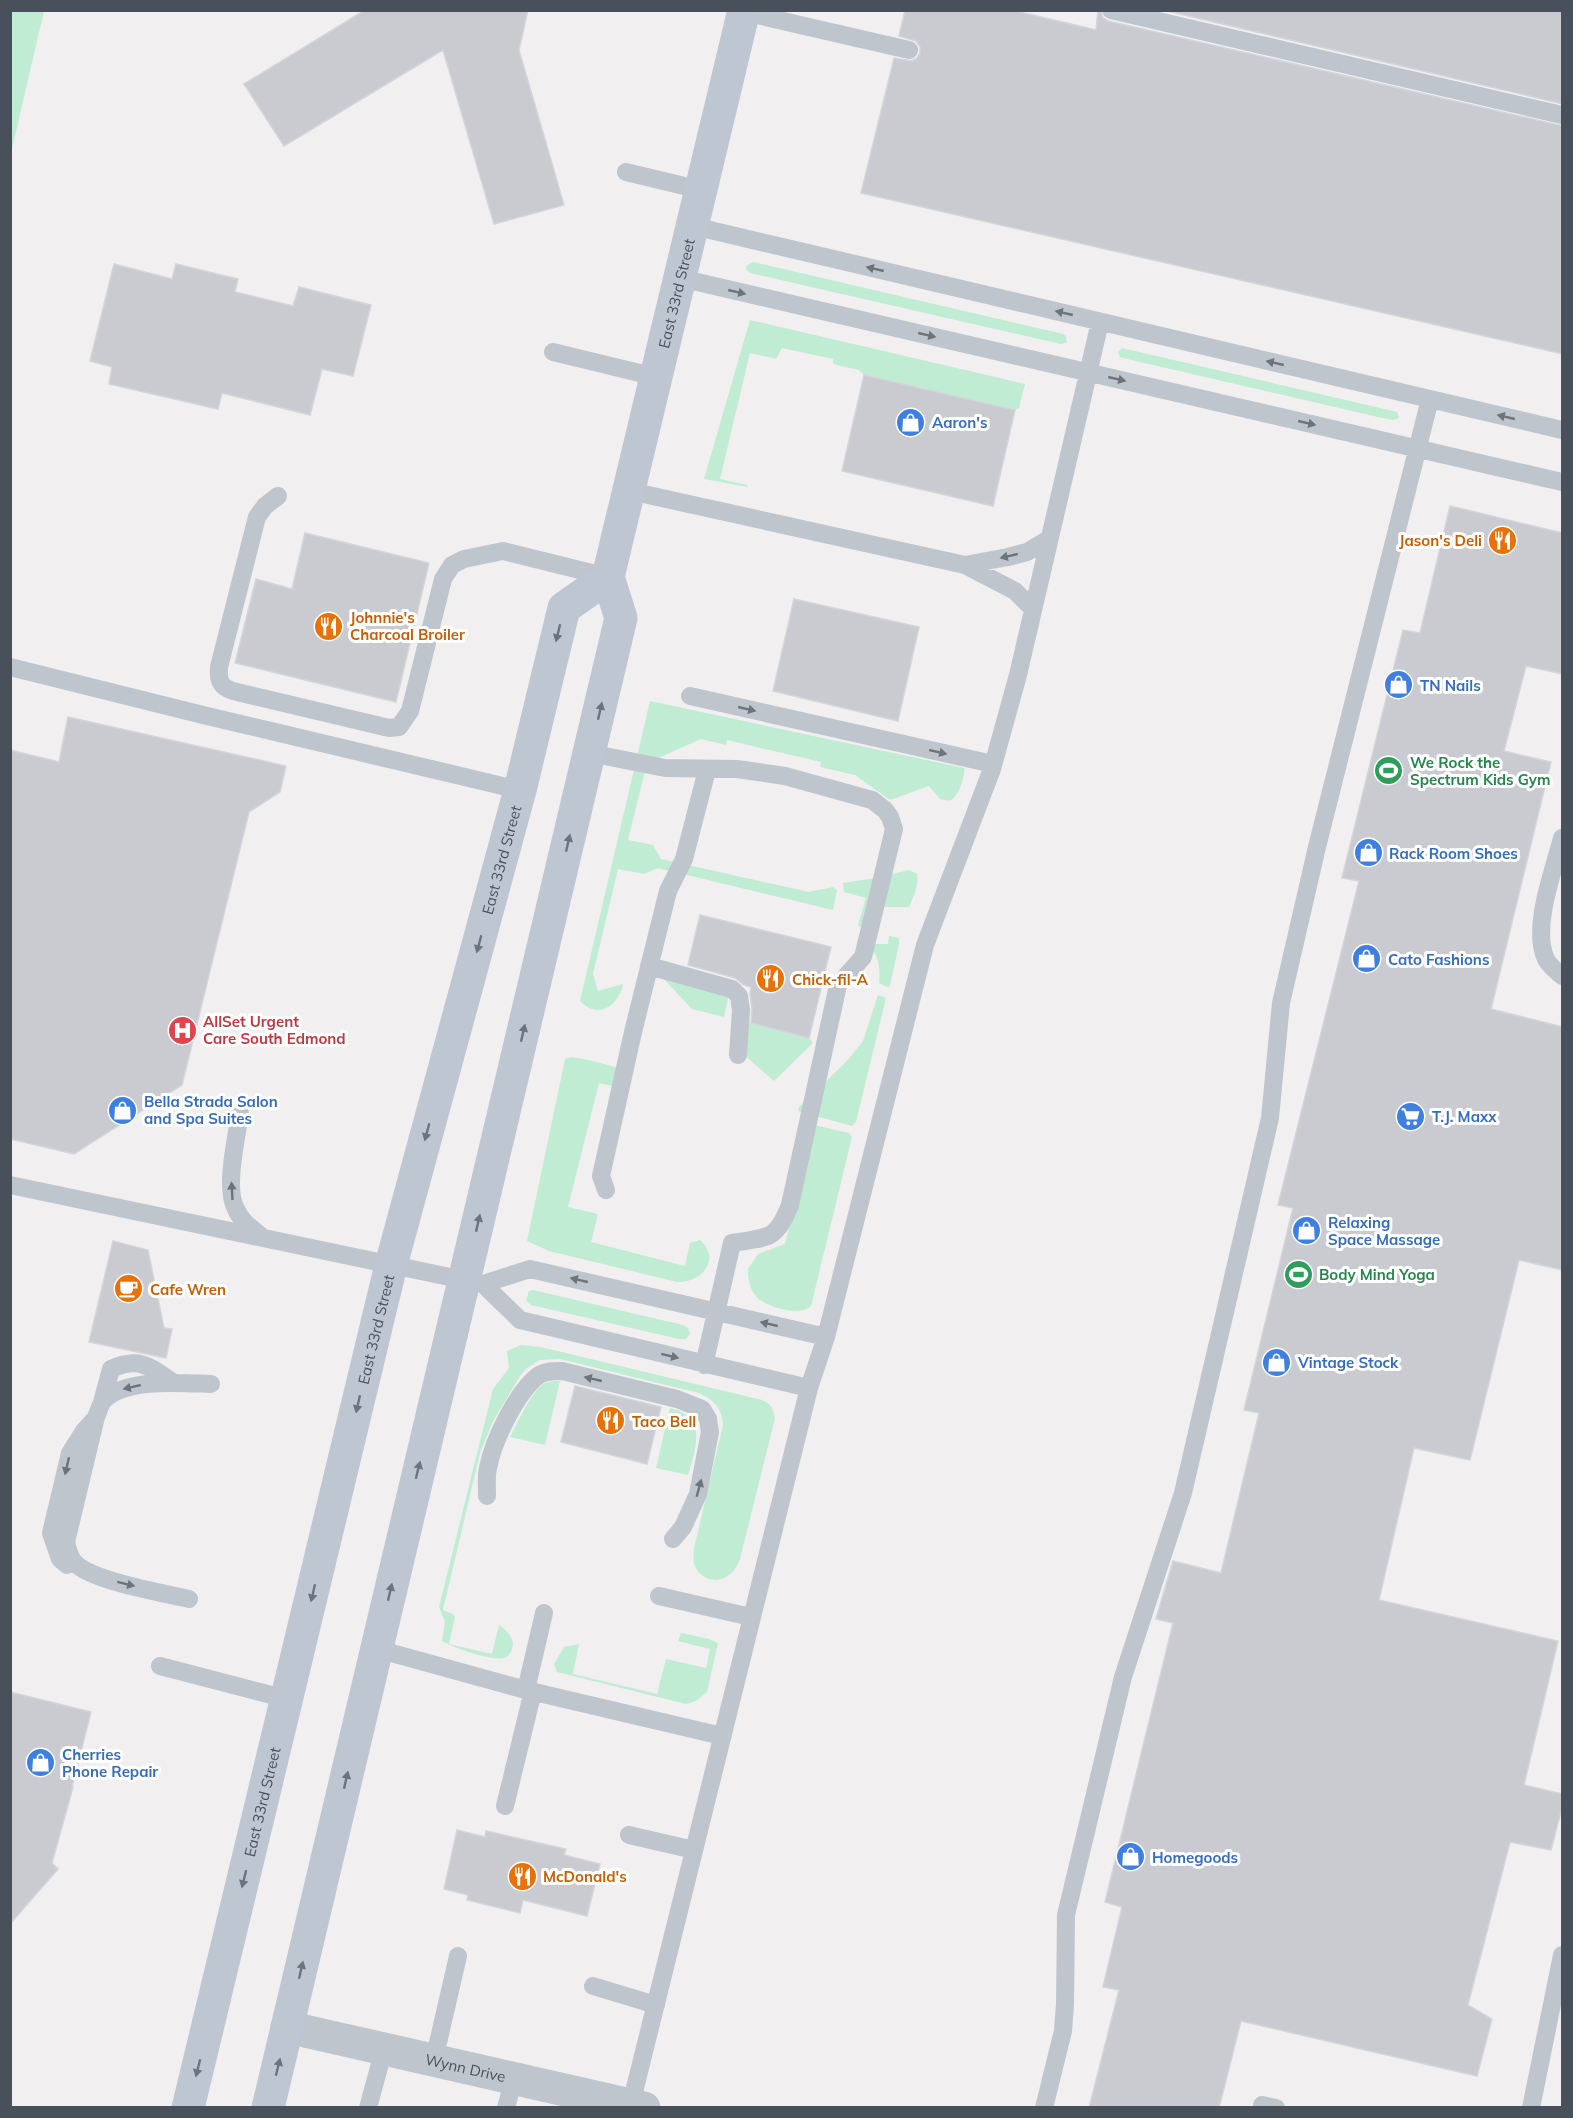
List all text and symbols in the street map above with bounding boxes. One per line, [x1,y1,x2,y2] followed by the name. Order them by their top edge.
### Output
[654,237,698,350] street label: East 33rd Street
[865,263,884,273] one-way arrow
[728,287,747,297] one-way arrow
[1055,308,1074,318] one-way arrow
[918,331,937,341] one-way arrow
[1266,357,1284,367] one-way arrow
[1108,375,1127,385] one-way arrow
[895,406,927,438] shop icon: Aaron's
[1496,411,1515,421] one-way arrow
[932,413,987,432] place label: Aaron's
[1298,419,1317,429] one-way arrow
[1487,524,1519,556] restaurant icon: Jason's Deli
[1399,531,1482,550] place label: Jason's Deli
[1000,552,1018,562] one-way arrow
[350,608,465,644] place label: Johnnie's Charcoal Broiler
[313,610,345,642] restaurant icon: Johnnie's Charcoal Broiler
[553,624,563,642] one-way arrow
[1383,669,1415,701] shop icon: TN Nails
[1420,676,1481,695] place label: TN Nails
[595,701,605,720] one-way arrow
[738,705,757,714] one-way arrow
[928,748,947,757] one-way arrow
[1410,753,1550,789] place label: We Rock the Spectrum Kids Gym
[1373,755,1405,787] sports icon: We Rock the Spectrum Kids Gym
[477,803,525,916] street label: East 33rd Street
[564,834,573,853] one-way arrow
[1352,837,1384,869] shop icon: Rack Room Shoes
[1389,844,1518,863] place label: Rack Room Shoes
[473,935,483,953] one-way arrow
[1351,943,1383,975] shop icon: Cato Fashions
[1388,950,1489,969] place label: Cato Fashions
[755,963,787,995] restaurant icon: Chick-fil-A
[792,970,869,989] place label: Chick-fil-A
[203,1012,346,1048] place label: AllSet Urgent Care South Edmond
[166,1014,198,1046] hospital icon: AllSet Urgent Care South Edmond
[519,1024,529,1042] one-way arrow
[144,1092,278,1128] place label: Bella Strada Salon and Spa Suites
[107,1094,139,1126] shop icon: Bella Strada Salon and Spa Suites
[1395,1100,1427,1132] supermarket icon: T.J. Maxx
[1432,1107,1497,1126] place label: T.J. Maxx
[422,1123,432,1141] one-way arrow
[228,1181,237,1200] one-way arrow
[1328,1213,1440,1249] place label: Relaxing Space Massage
[474,1214,484,1232] one-way arrow
[1291,1215,1323,1247] shop icon: Relaxing Space Massage
[1282,1258,1314,1290] sports icon: Body Mind Yoga
[1319,1265,1435,1284] place label: Body Mind Yoga
[113,1273,145,1305] cafe icon: Cafe Wren
[353,1273,398,1386] street label: East 33rd Street
[570,1275,589,1285] one-way arrow
[150,1280,226,1299] place label: Cafe Wren
[760,1318,779,1328] one-way arrow
[1261,1346,1293,1378] shop icon: Vintage Stock
[660,1352,679,1362] one-way arrow
[1297,1353,1399,1372] place label: Vintage Stock
[584,1373,602,1383] one-way arrow
[123,1383,142,1393] one-way arrow
[353,1395,362,1414] one-way arrow
[595,1405,627,1437] restaurant icon: Taco Bell
[632,1412,696,1431] place label: Taco Bell
[61,1457,71,1475] one-way arrow
[414,1461,424,1479] one-way arrow
[694,1478,704,1497] one-way arrow
[116,1579,135,1589] one-way arrow
[386,1582,395,1601] one-way arrow
[307,1584,317,1603] one-way arrow
[62,1745,158,1781] place label: Cherries Phone Repair
[239,1745,284,1859] street label: East 33rd Street
[25,1747,57,1779] shop icon: Cherries Phone Repair
[341,1771,351,1789] one-way arrow
[1115,1841,1147,1873] shop icon: Homegoods
[1152,1848,1238,1867] place label: Homegoods
[506,1860,538,1892] restaurant icon: McDonald's
[543,1867,627,1886] place label: McDonald's
[238,1869,248,1888] one-way arrow
[296,1961,306,1979] one-way arrow
[423,2049,508,2086] street label: Wynn Drive
[273,2058,283,2076] one-way arrow
[192,2059,202,2077] one-way arrow

